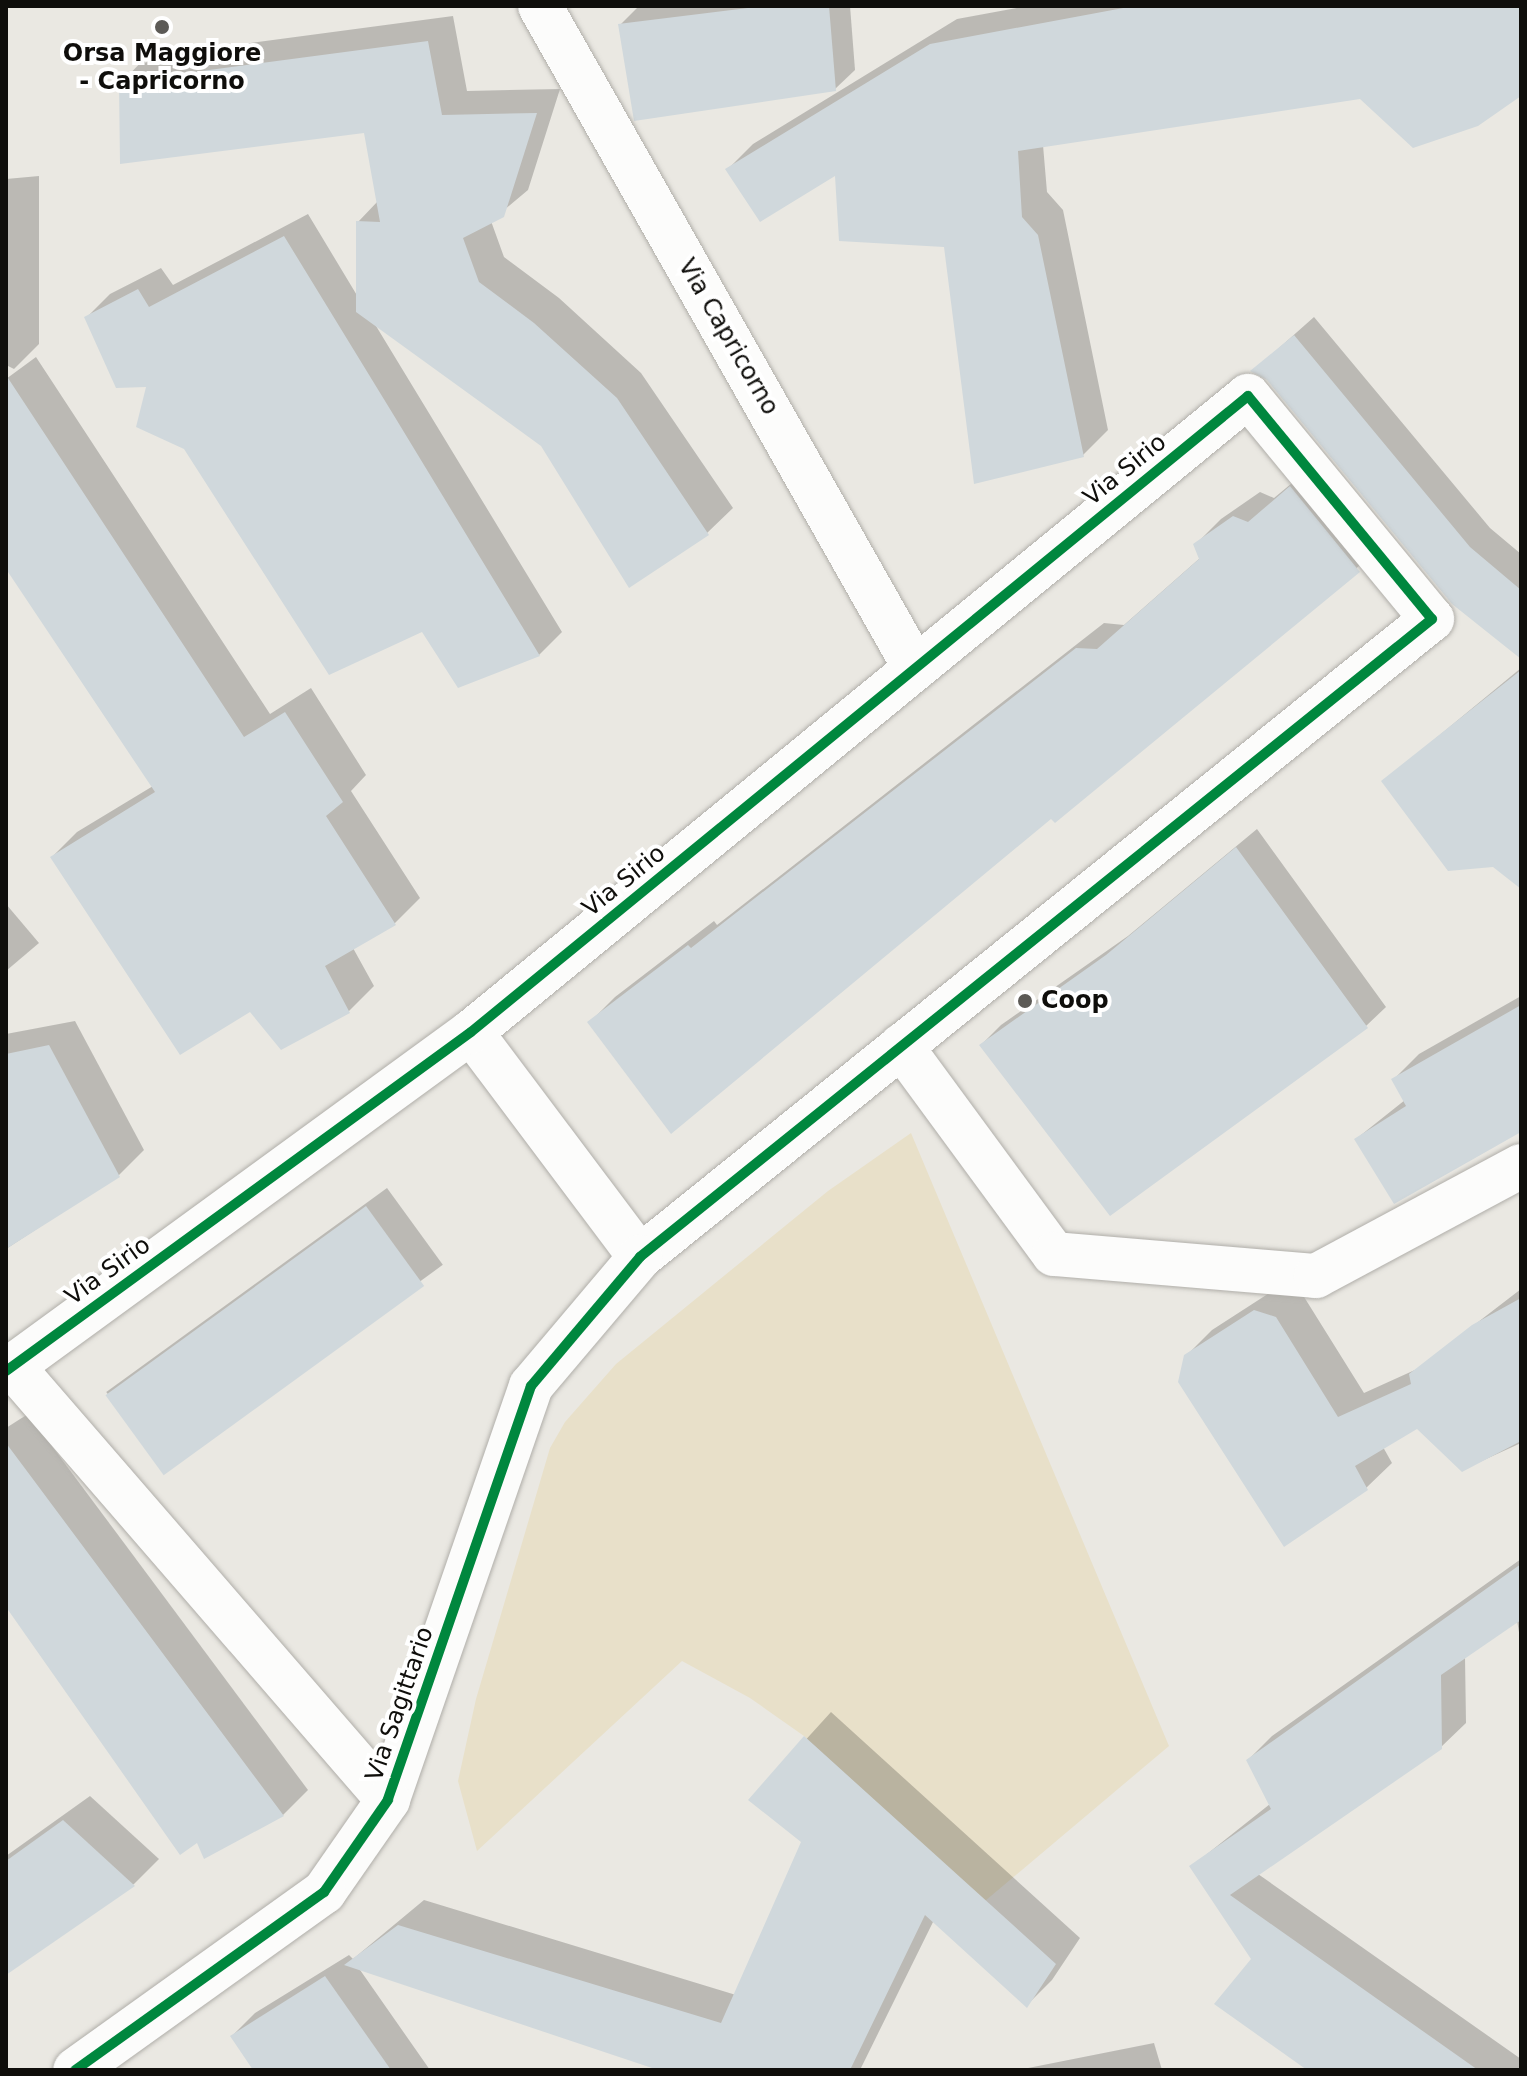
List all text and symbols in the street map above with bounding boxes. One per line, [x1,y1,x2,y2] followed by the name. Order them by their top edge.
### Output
[153,18,171,36] marker: Orsa Maggiore - Capricorno
[63,40,261,96] place label: Orsa Maggiore - Capricorno
[672,254,784,420] street label: Via Capricorno
[1078,428,1172,512] street label: Via Sirio
[577,839,671,923] street label: Via Sirio
[1041,987,1109,1015] place label: Coop
[1016,992,1034,1010] marker: Coop
[60,1231,156,1311] street label: Via Sirio
[360,1623,440,1785] street label: Via Sagittario

